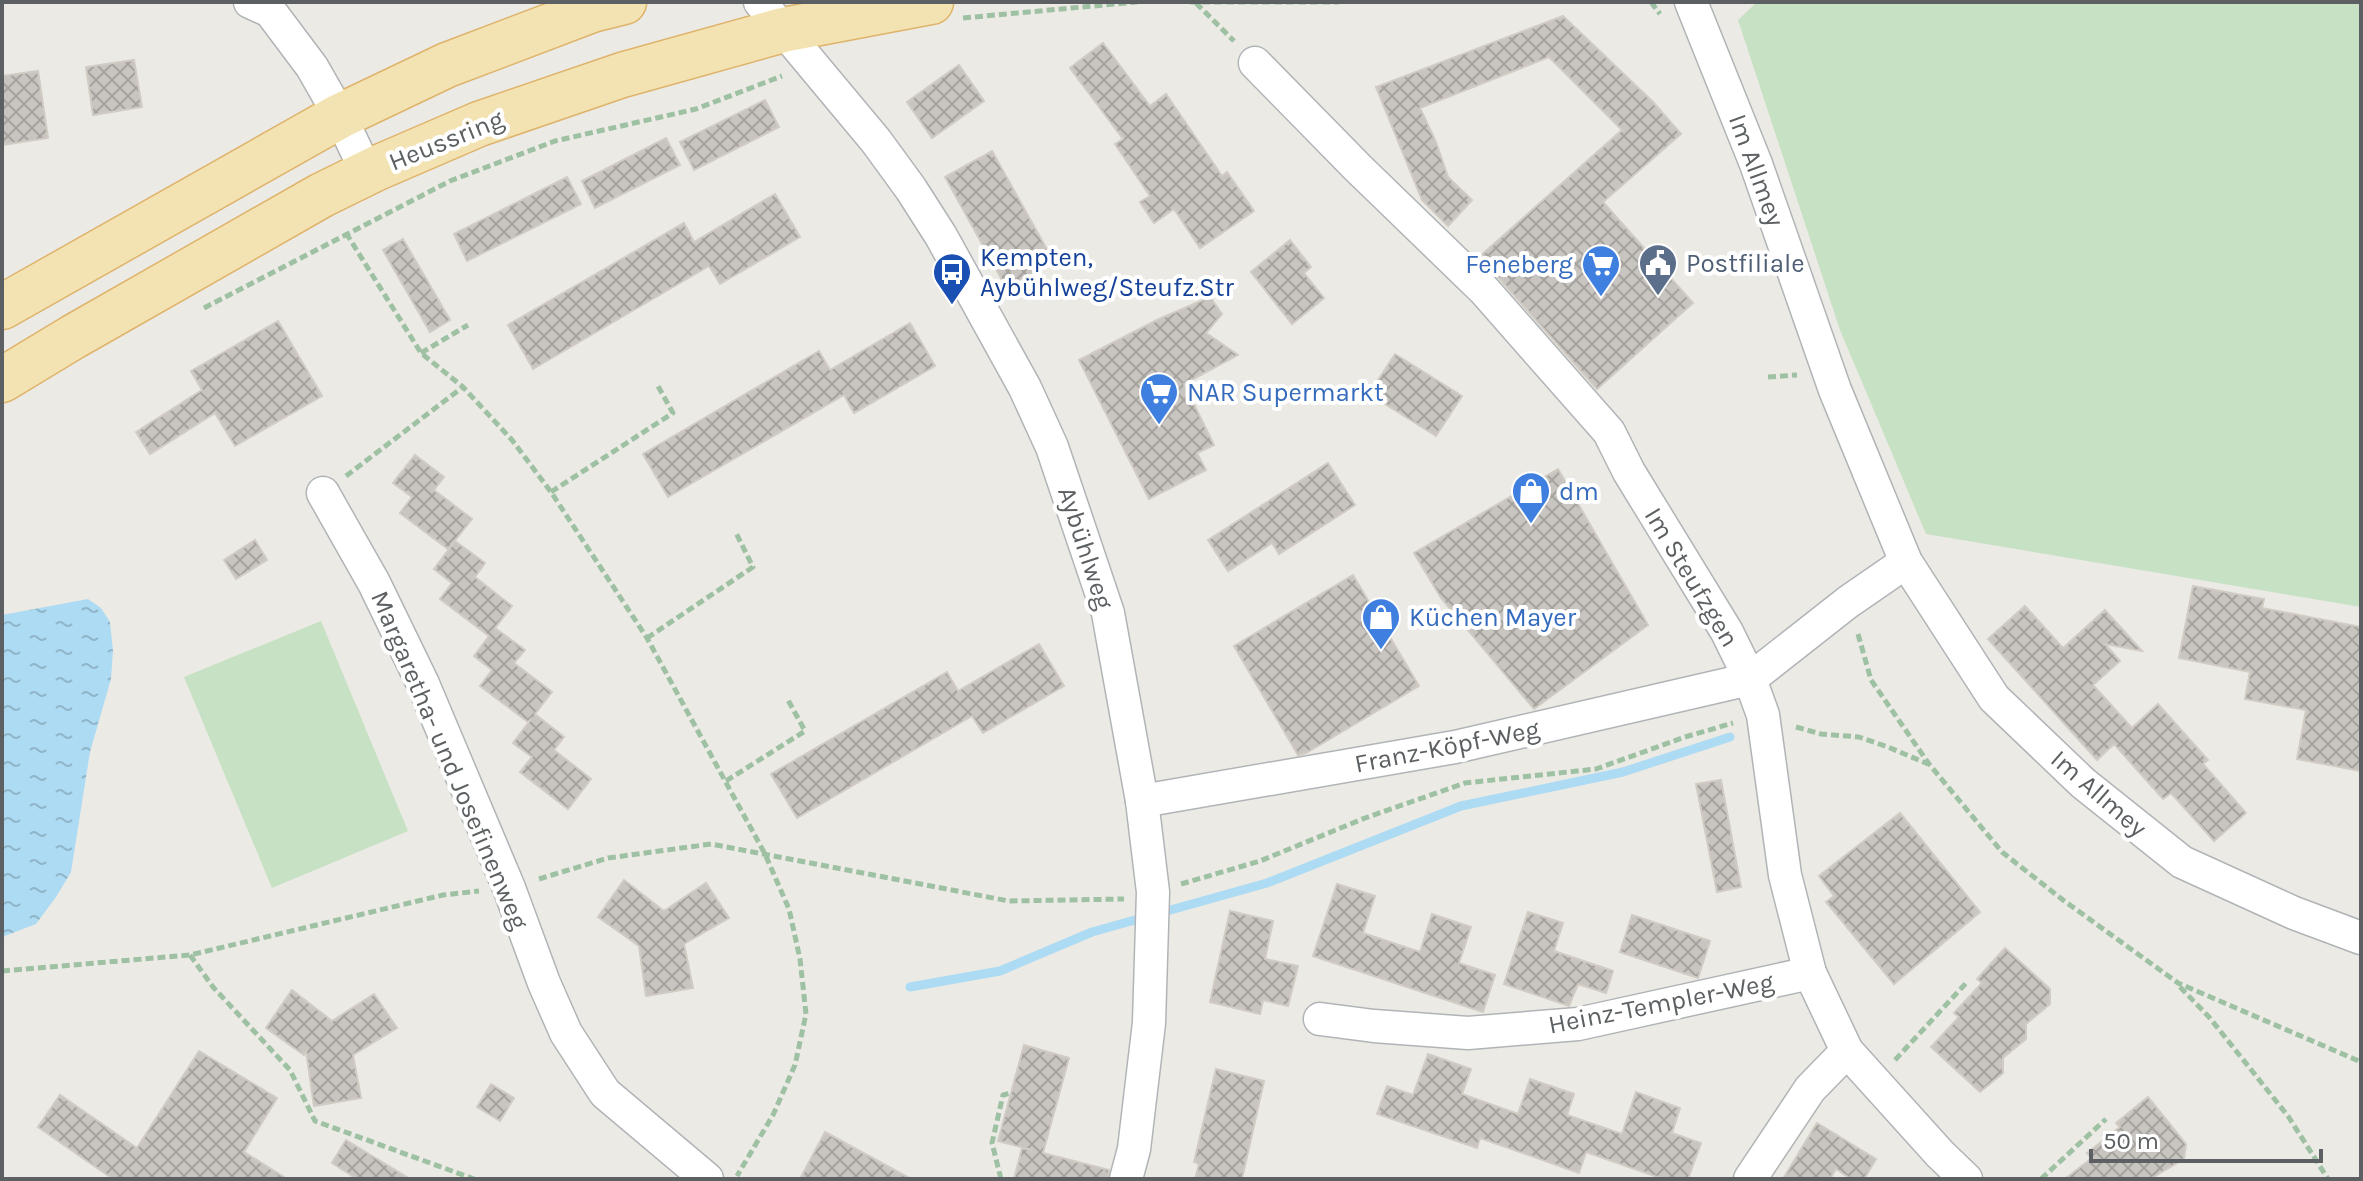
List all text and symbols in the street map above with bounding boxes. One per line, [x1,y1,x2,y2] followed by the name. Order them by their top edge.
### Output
[384,103,509,178] street label: Heussring
[1722,110,1791,230] street label: Im Allmey
[980,242,1234,303] place label: Kempten, Aybühlweg/Steufz.Str
[1637,242,1679,297] public building icon: Postfiliale
[1580,243,1622,298] supermarket icon: Feneberg
[1686,248,1805,279] place label: Postfiliale
[1465,249,1573,280] place label: Feneberg
[931,251,973,306] bus stop icon: Kempten, Aybühlweg/Steufz.Str
[1138,371,1180,426] supermarket icon: NAR Supermarkt
[1187,377,1384,408] place label: NAR Supermarkt
[1510,470,1552,525] shop icon: dm
[1559,476,1599,507] place label: dm
[1051,483,1120,614] street label: Aybühlweg
[1638,502,1745,653] street label: Im Steufzgen
[364,586,535,935] street label: Margaretha- und Josefinenweg
[1360,596,1402,651] shop icon: Küchen Mayer
[1409,602,1577,633] place label: Küchen Mayer
[1352,713,1543,780] street label: Franz-Köpf-Weg
[2044,743,2153,843] street label: Im Allmey
[1546,966,1777,1041] street label: Heinz-Templer-Weg
[2091,1113,2321,1163] scale bar
[2103,1127,2159,1155] text: 50 m

